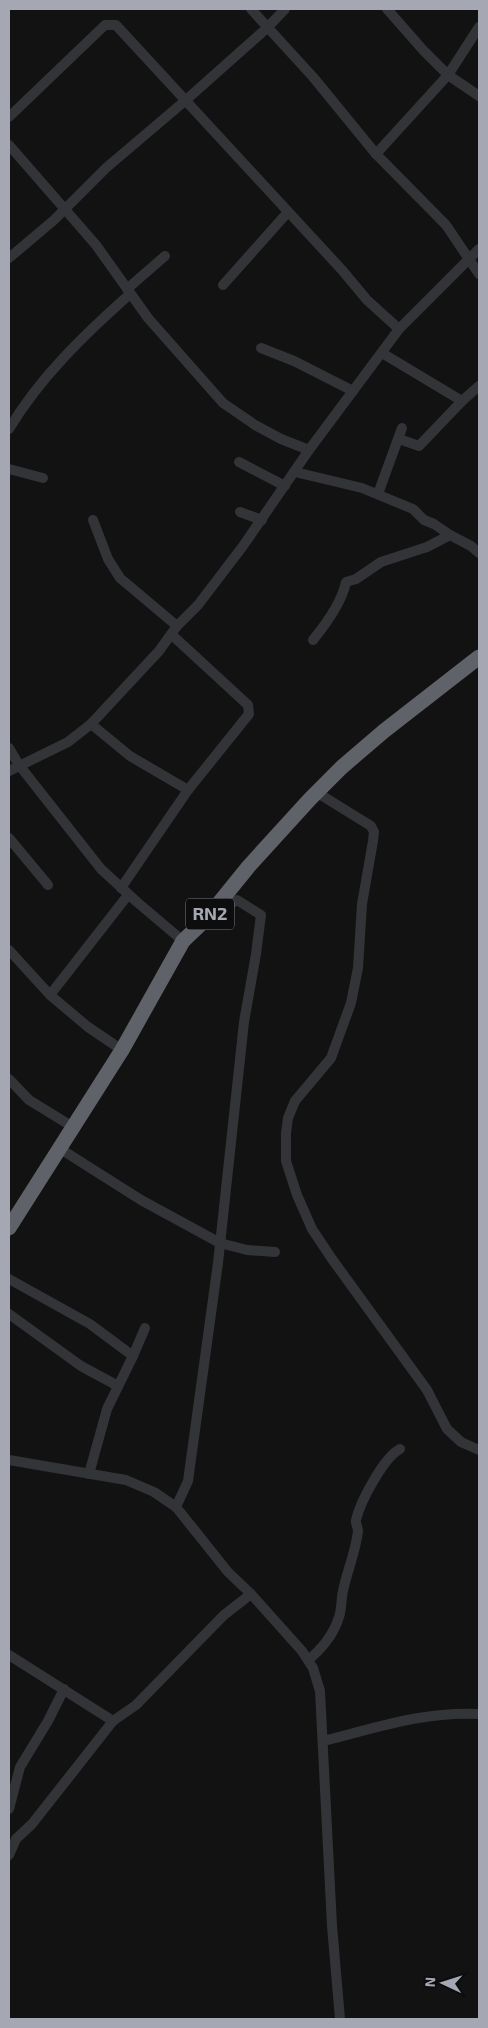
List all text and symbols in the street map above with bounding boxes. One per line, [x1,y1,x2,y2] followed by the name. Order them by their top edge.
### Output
[186,899,234,930] road number: RN2
[418,1958,468,2008] north arrow
[421,1976,438,1988] text: N

